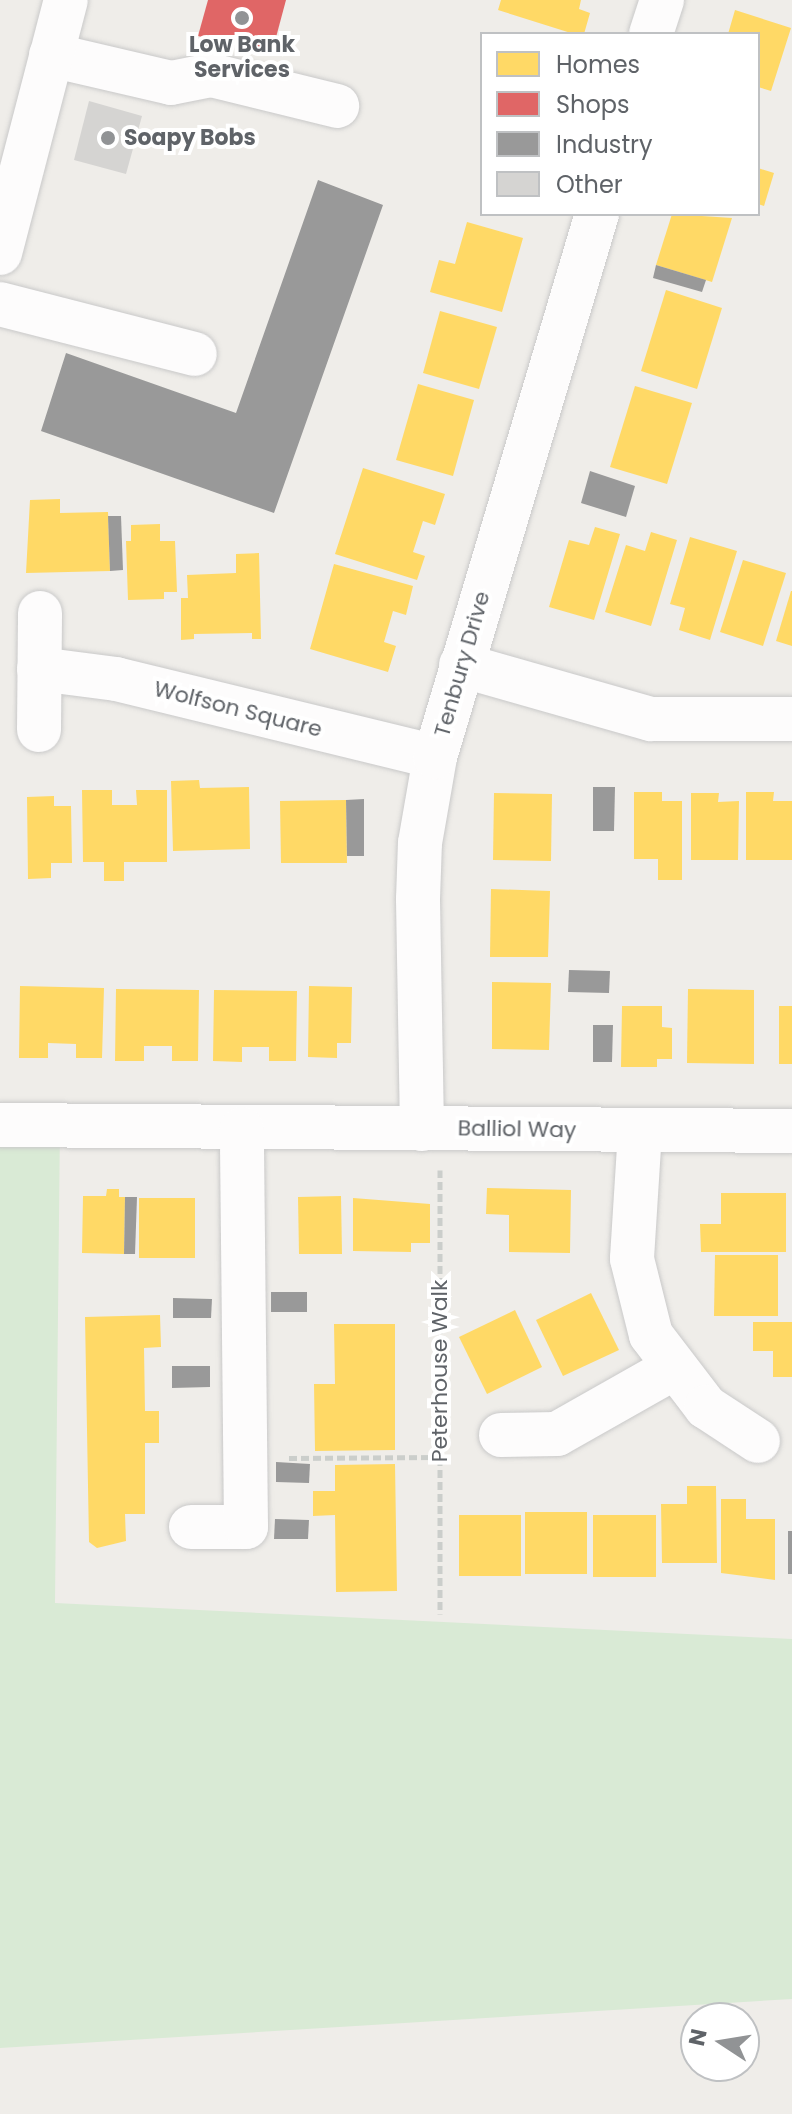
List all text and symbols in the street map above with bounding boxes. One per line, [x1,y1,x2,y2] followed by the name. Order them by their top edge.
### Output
[233,9,251,27] marker: Low Bank Services
[189,31,295,82] place label: Low Bank Services
[480,32,760,216] legend
[556,48,640,81] text: Homes
[556,88,630,121] text: Shops
[124,125,256,151] place label: Soapy Bobs
[556,128,653,161] text: Industry
[99,129,117,147] marker: Soapy Bobs
[556,168,623,201] text: Other
[429,588,495,740] street label: Tenbury Drive
[151,675,325,743] street label: Wolfson Square
[457,1115,577,1143] street label: Balliol Way
[427,1280,453,1462] street label: Peterhouse Walk
[680,2002,760,2082] north arrow
[681,2026,715,2049] text: N

